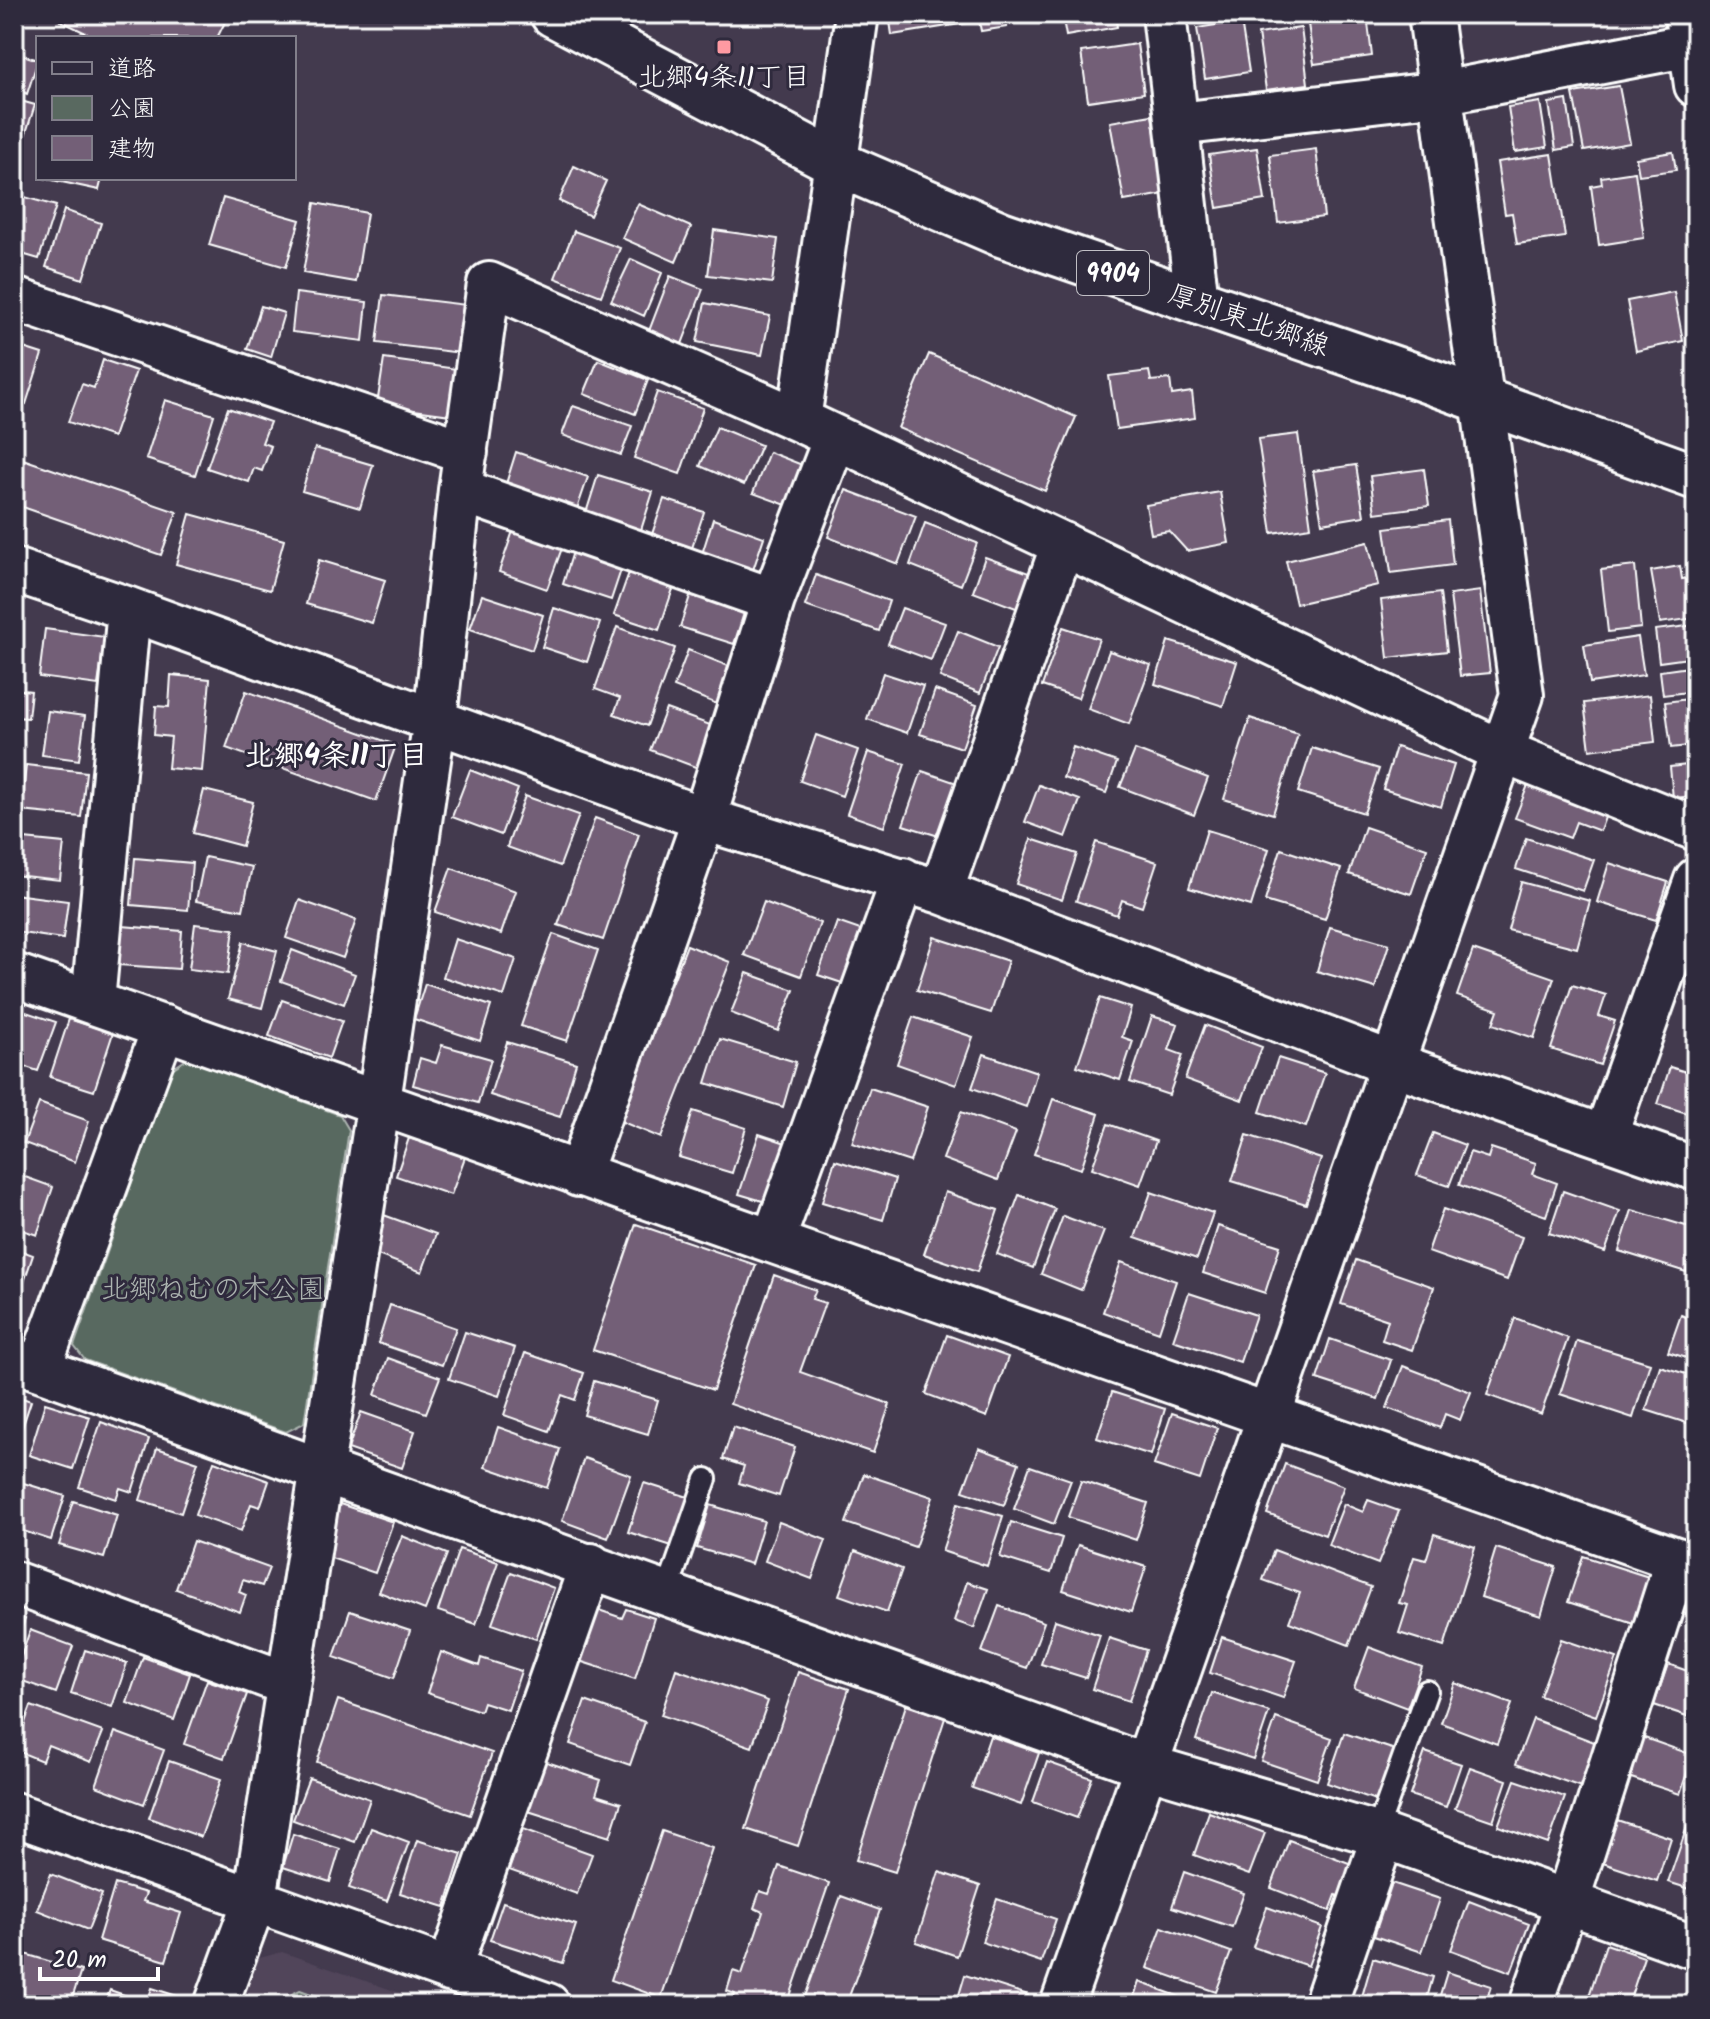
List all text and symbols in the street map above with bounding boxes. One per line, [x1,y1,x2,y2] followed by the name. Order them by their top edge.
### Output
[36,36,296,180] legend
[715,38,733,56] marker: 北郷4条11丁目
[108,50,156,89] text: 道路
[637,56,811,101] place label: 北郷4条11丁目
[108,90,156,129] text: 公園
[108,130,156,169] text: 建物
[1077,251,1149,295] road number: 9904
[1161,273,1335,370] street label: 厚別東北郷線
[244,733,428,781] district label: 北郷4条11丁目
[101,1268,325,1313] park label: 北郷ねむの木公園
[40,1931,158,1981] scale bar
[52,1941,107,1980] text: 20 m

